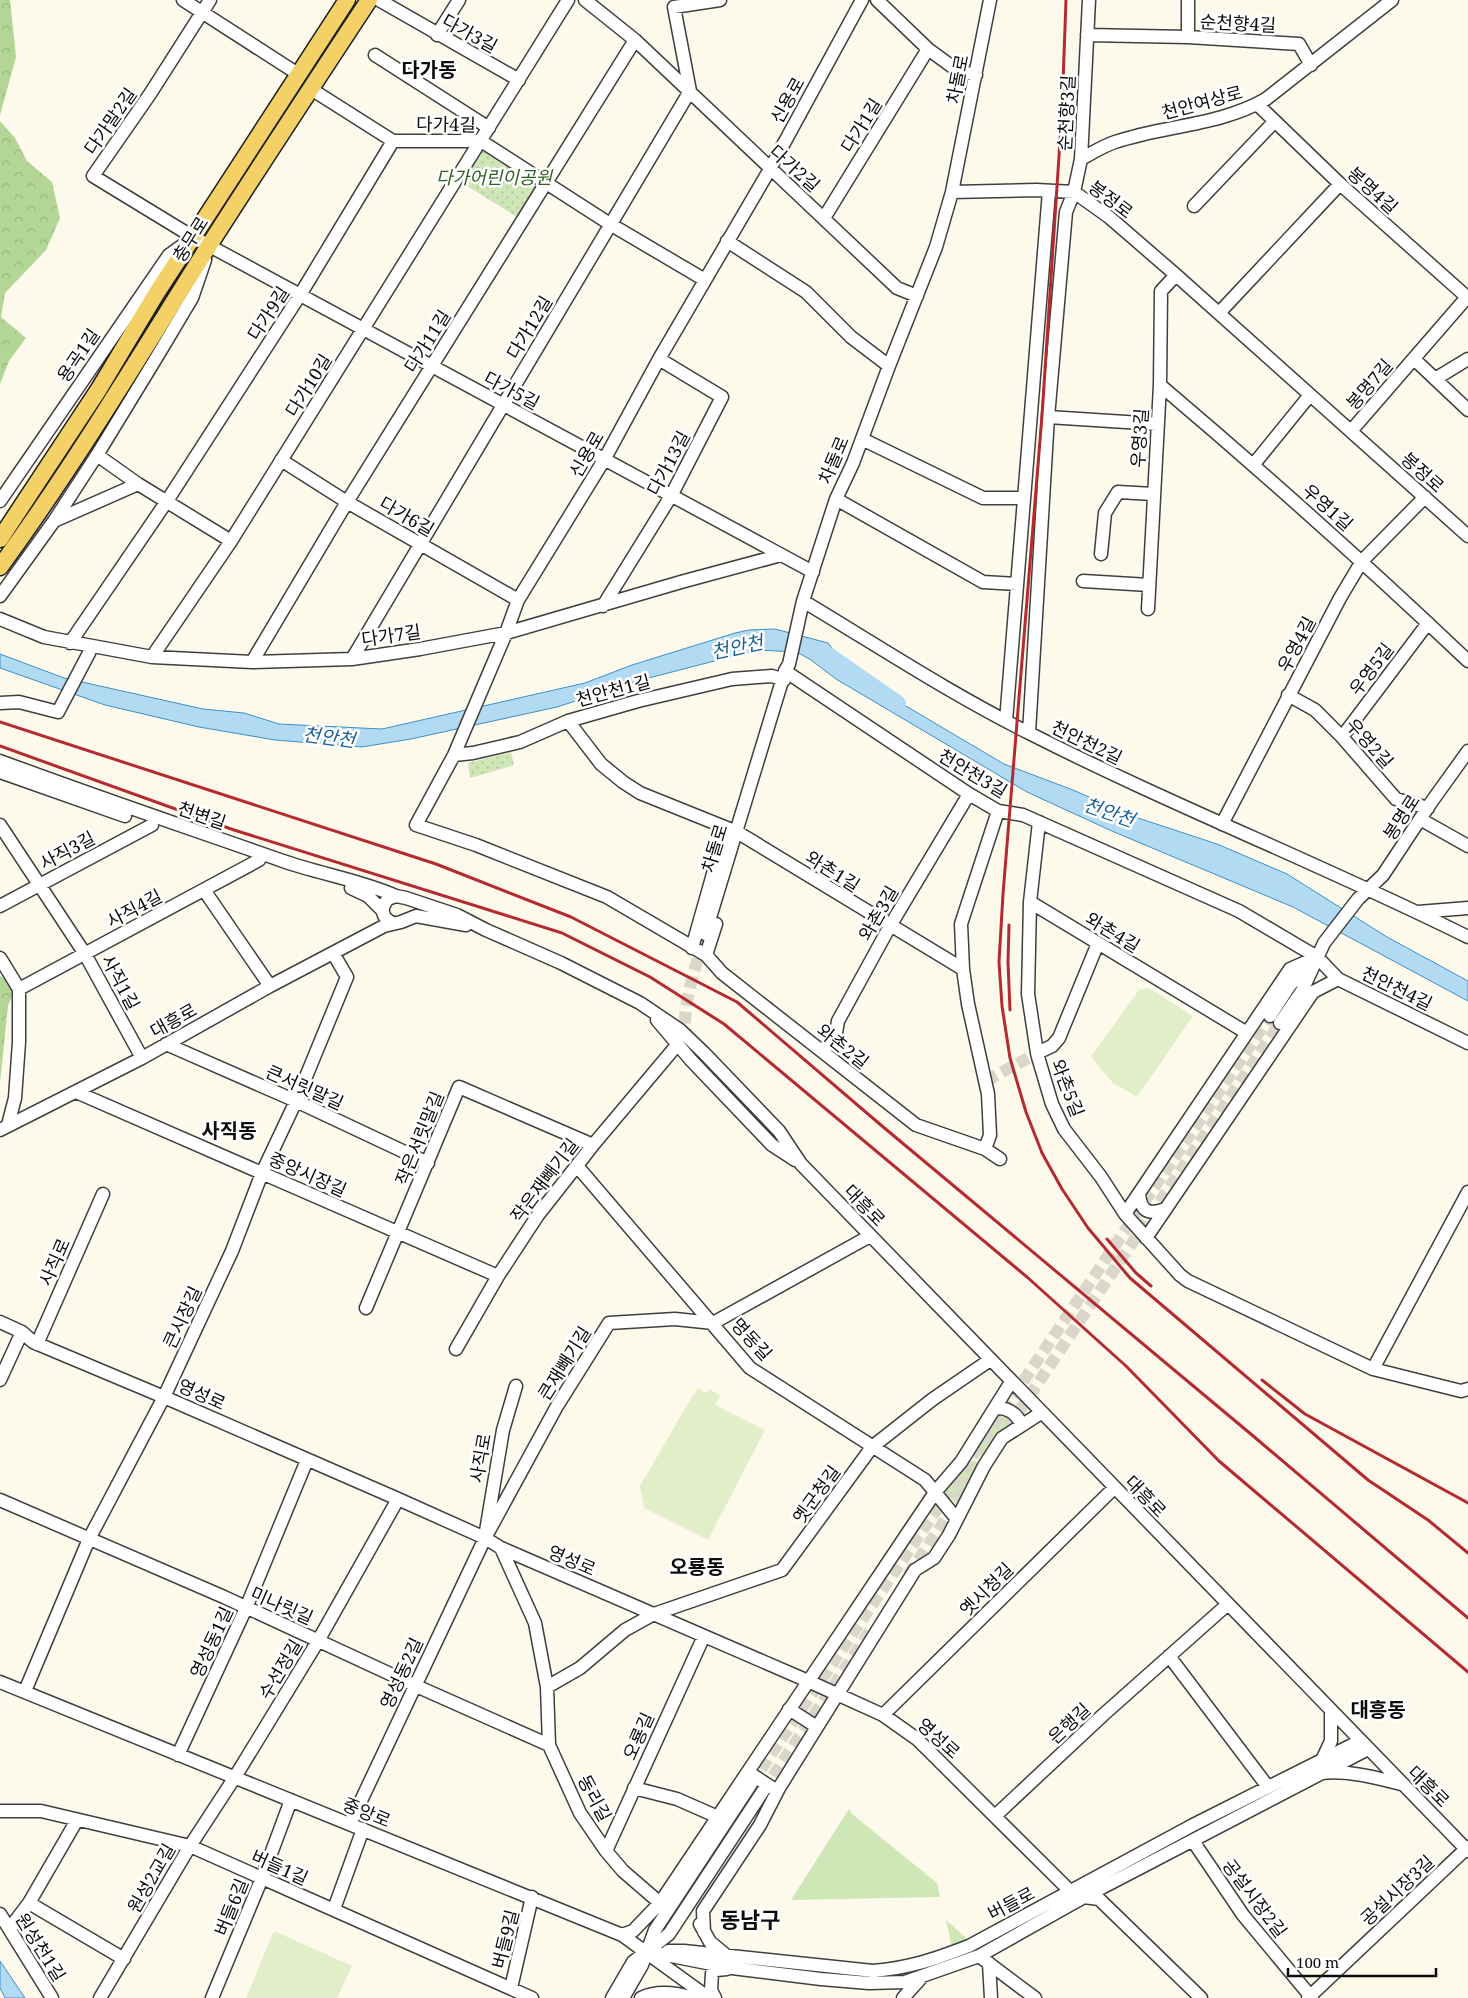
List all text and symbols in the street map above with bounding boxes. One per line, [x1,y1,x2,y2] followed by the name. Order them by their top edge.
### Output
[438,8,502,58] street label: 다가3길
[1199,9,1277,37] street label: 순천향4길
[940,52,974,106] street label: 차돌로
[401,56,457,83] district label: 다가동
[764,72,810,128] street label: 신용로
[1052,74,1080,152] street label: 순천향3길
[1159,80,1245,124] street label: 천안여상로
[78,83,142,159] street label: 다가말2길
[835,93,887,157] street label: 다가1길
[416,111,476,137] street label: 다가4길
[765,139,825,197] street label: 다가2길
[1343,161,1403,219] street label: 봉명4길
[436,165,553,189] park label: 다가어린이공원
[1084,174,1138,224] street label: 봉정로
[167,212,213,266] street label: 충무로
[242,281,294,345] street label: 다가9길
[501,291,557,363] street label: 다가12길
[398,305,456,377] street label: 다가11길
[51,324,105,386] street label: 용곡1길
[279,349,337,421] street label: 다가10길
[1340,354,1398,414] street label: 봉명7길
[480,365,544,415] street label: 다가5길
[1125,407,1153,469] street label: 우영3길
[563,426,609,482] street label: 신용로
[641,427,695,499] street label: 다가13길
[812,432,854,488] street label: 차돌로
[1397,446,1449,498] street label: 봉정로
[1298,478,1358,536] street label: 우영1길
[375,491,439,541] street label: 다가6길
[1271,612,1321,676] street label: 우영4길
[360,619,422,651] street label: 다가7길
[709,629,767,665] water label: 천안천
[1343,638,1399,700] street label: 우영5길
[573,669,653,711] street label: 천안천1길
[1341,713,1399,773] street label: 우영2길
[1047,714,1127,770] street label: 천안천2길
[301,721,358,753] water label: 천안천
[934,743,1012,803] street label: 천안천3길
[1377,790,1425,844] street label: 봉명로
[1080,791,1139,833] water label: 천안천
[175,796,229,834] street label: 천변길
[695,821,733,875] street label: 차돌로
[35,825,99,875] street label: 사직3길
[801,845,865,897] street label: 와촌1길
[853,881,903,945] street label: 와촌3길
[102,883,166,933] street label: 사직4길
[1081,906,1145,958] street label: 와촌4길
[96,950,146,1014] street label: 사직1길
[1357,960,1437,1016] street label: 천안천4길
[145,997,201,1043] street label: 대흥로
[812,1018,874,1074] street label: 와촌2길
[1046,1056,1090,1120] street label: 와촌5길
[262,1059,348,1115] street label: 큰서릿말길
[389,1087,449,1189] street label: 작은서릿말길
[201,1117,257,1144] district label: 사직동
[505,1133,583,1227] street label: 작은재빼기길
[265,1146,351,1202] street label: 중앙시장길
[839,1179,891,1231] street label: 대흥로
[33,1234,75,1290] street label: 사직로
[157,1282,207,1352] street label: 큰시장길
[726,1313,778,1365] street label: 명동길
[532,1322,596,1404] street label: 큰재빼기길
[174,1373,230,1415] street label: 영성로
[464,1431,496,1485] street label: 사직로
[787,1460,845,1528] street label: 옛군청길
[1120,1470,1172,1522] street label: 대흥로
[544,1539,600,1581] street label: 영성로
[669,1553,725,1580] district label: 오룡동
[954,1557,1018,1621] street label: 옛시청길
[247,1581,317,1629] street label: 미나릿길
[184,1602,238,1682] street label: 영성동1길
[374,1633,428,1713] street label: 영성동2길
[253,1634,307,1704] street label: 수선정길
[1350,1696,1406,1723] district label: 대흥동
[1043,1697,1095,1749] street label: 은행길
[617,1708,659,1764] street label: 오룡길
[913,1712,965,1764] street label: 영성로
[1403,1760,1455,1812] street label: 대흥로
[573,1770,617,1826] street label: 동리길
[339,1792,395,1832] street label: 중앙로
[122,1839,180,1917] street label: 원성2교길
[248,1844,312,1890] street label: 버들1길
[1355,1850,1439,1930] street label: 공설시장3길
[1217,1854,1293,1942] street label: 공설시장2길
[209,1875,253,1939] street label: 버들6길
[983,1881,1039,1925] street label: 버들로
[720,1904,780,1934] district label: 동남구
[486,1907,524,1971] street label: 버들9길
[11,1908,71,1986] street label: 원성천1길
[1288,1946,1436,1978] scale bar
[1296,1952,1339,1972] text: 100 m

